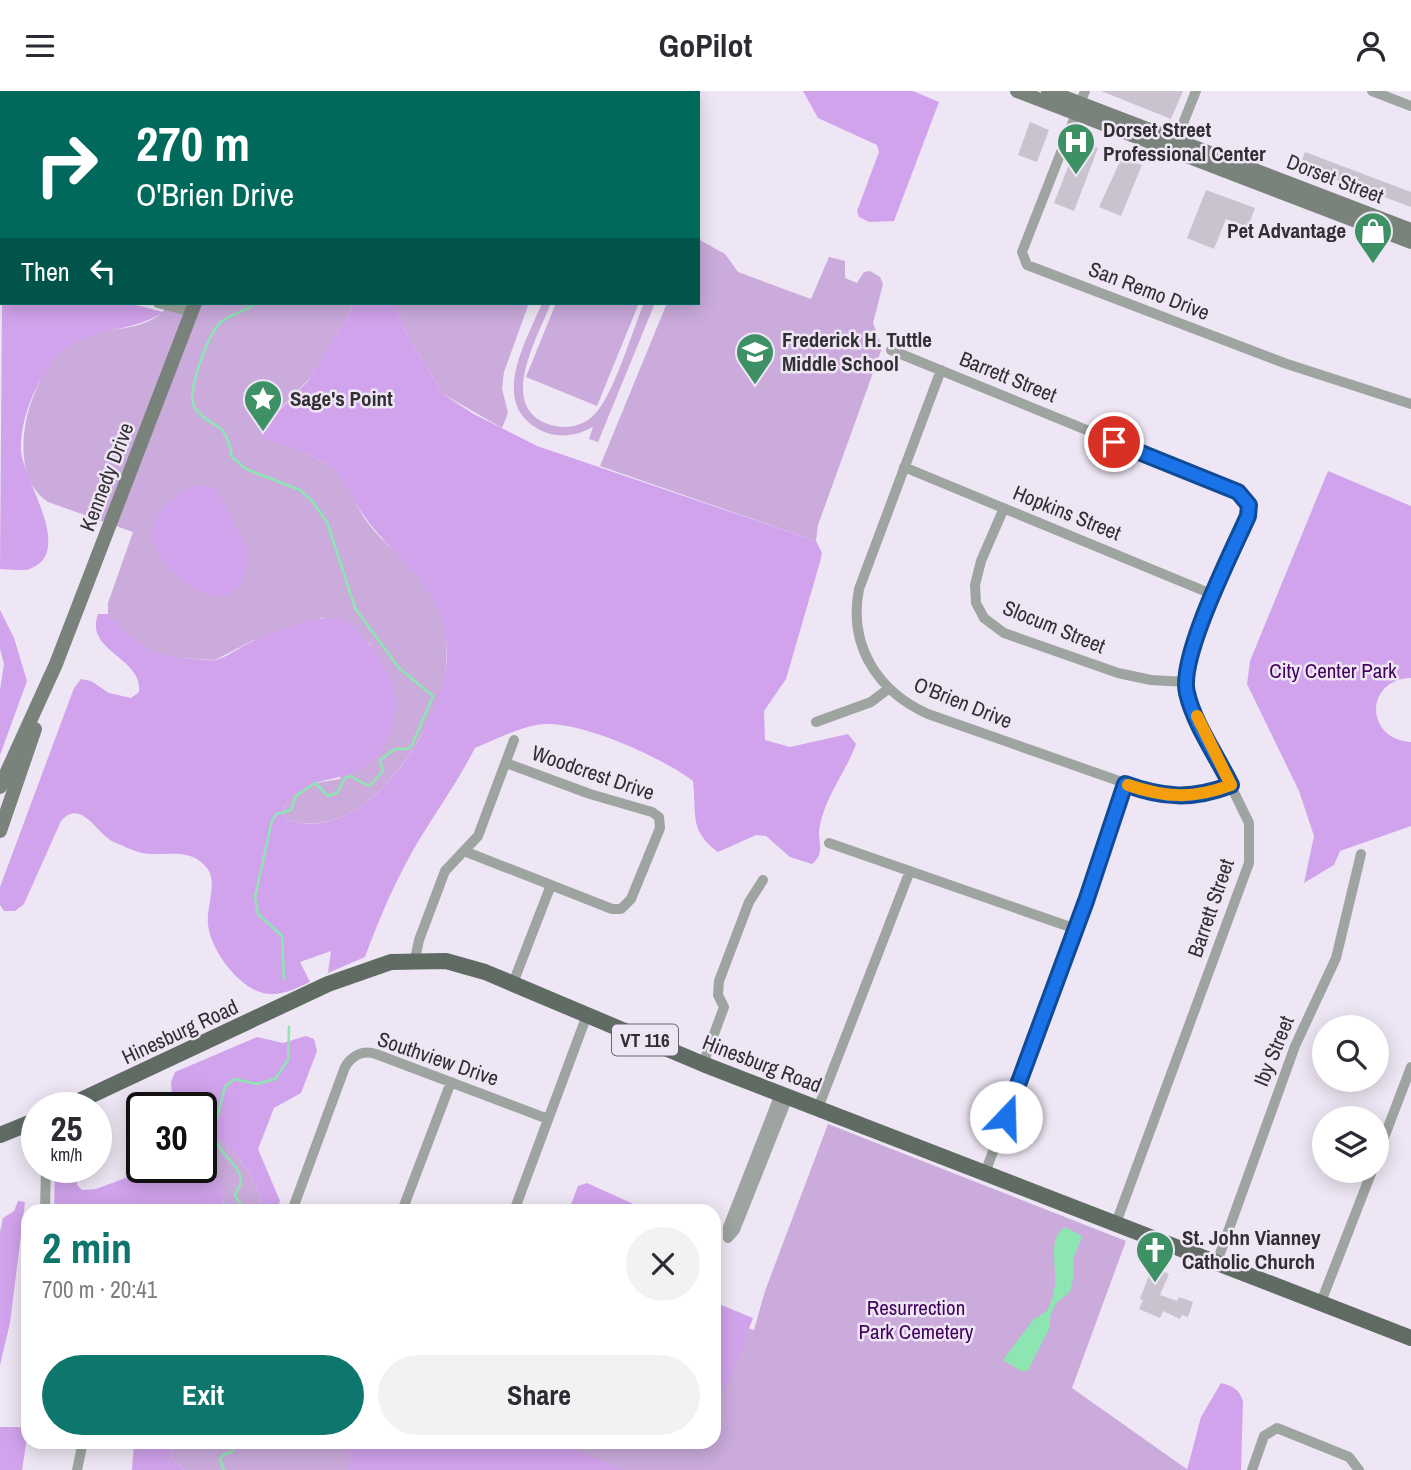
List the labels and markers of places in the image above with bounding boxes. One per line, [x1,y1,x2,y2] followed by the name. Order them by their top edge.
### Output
[1103,115,1266,168] place label: Dorset Street Professional Center
[1055,121,1097,176] hospital icon: Dorset Street Professional Center
[1352,210,1394,265] shop icon: Pet Advantage
[1227,216,1346,245] place label: Pet Advantage
[782,325,932,378] place label: Frederick H. Tuttle Middle School
[734,331,776,386] school or university icon: Frederick H. Tuttle Middle School
[242,378,284,433] place icon: Sage's Point
[290,384,393,413] place label: Sage's Point
[1084,412,1144,472] pin
[1182,1223,1321,1276] place label: St. John Vianney Catholic Church
[1134,1229,1176,1284] church icon: St. John Vianney Catholic Church

